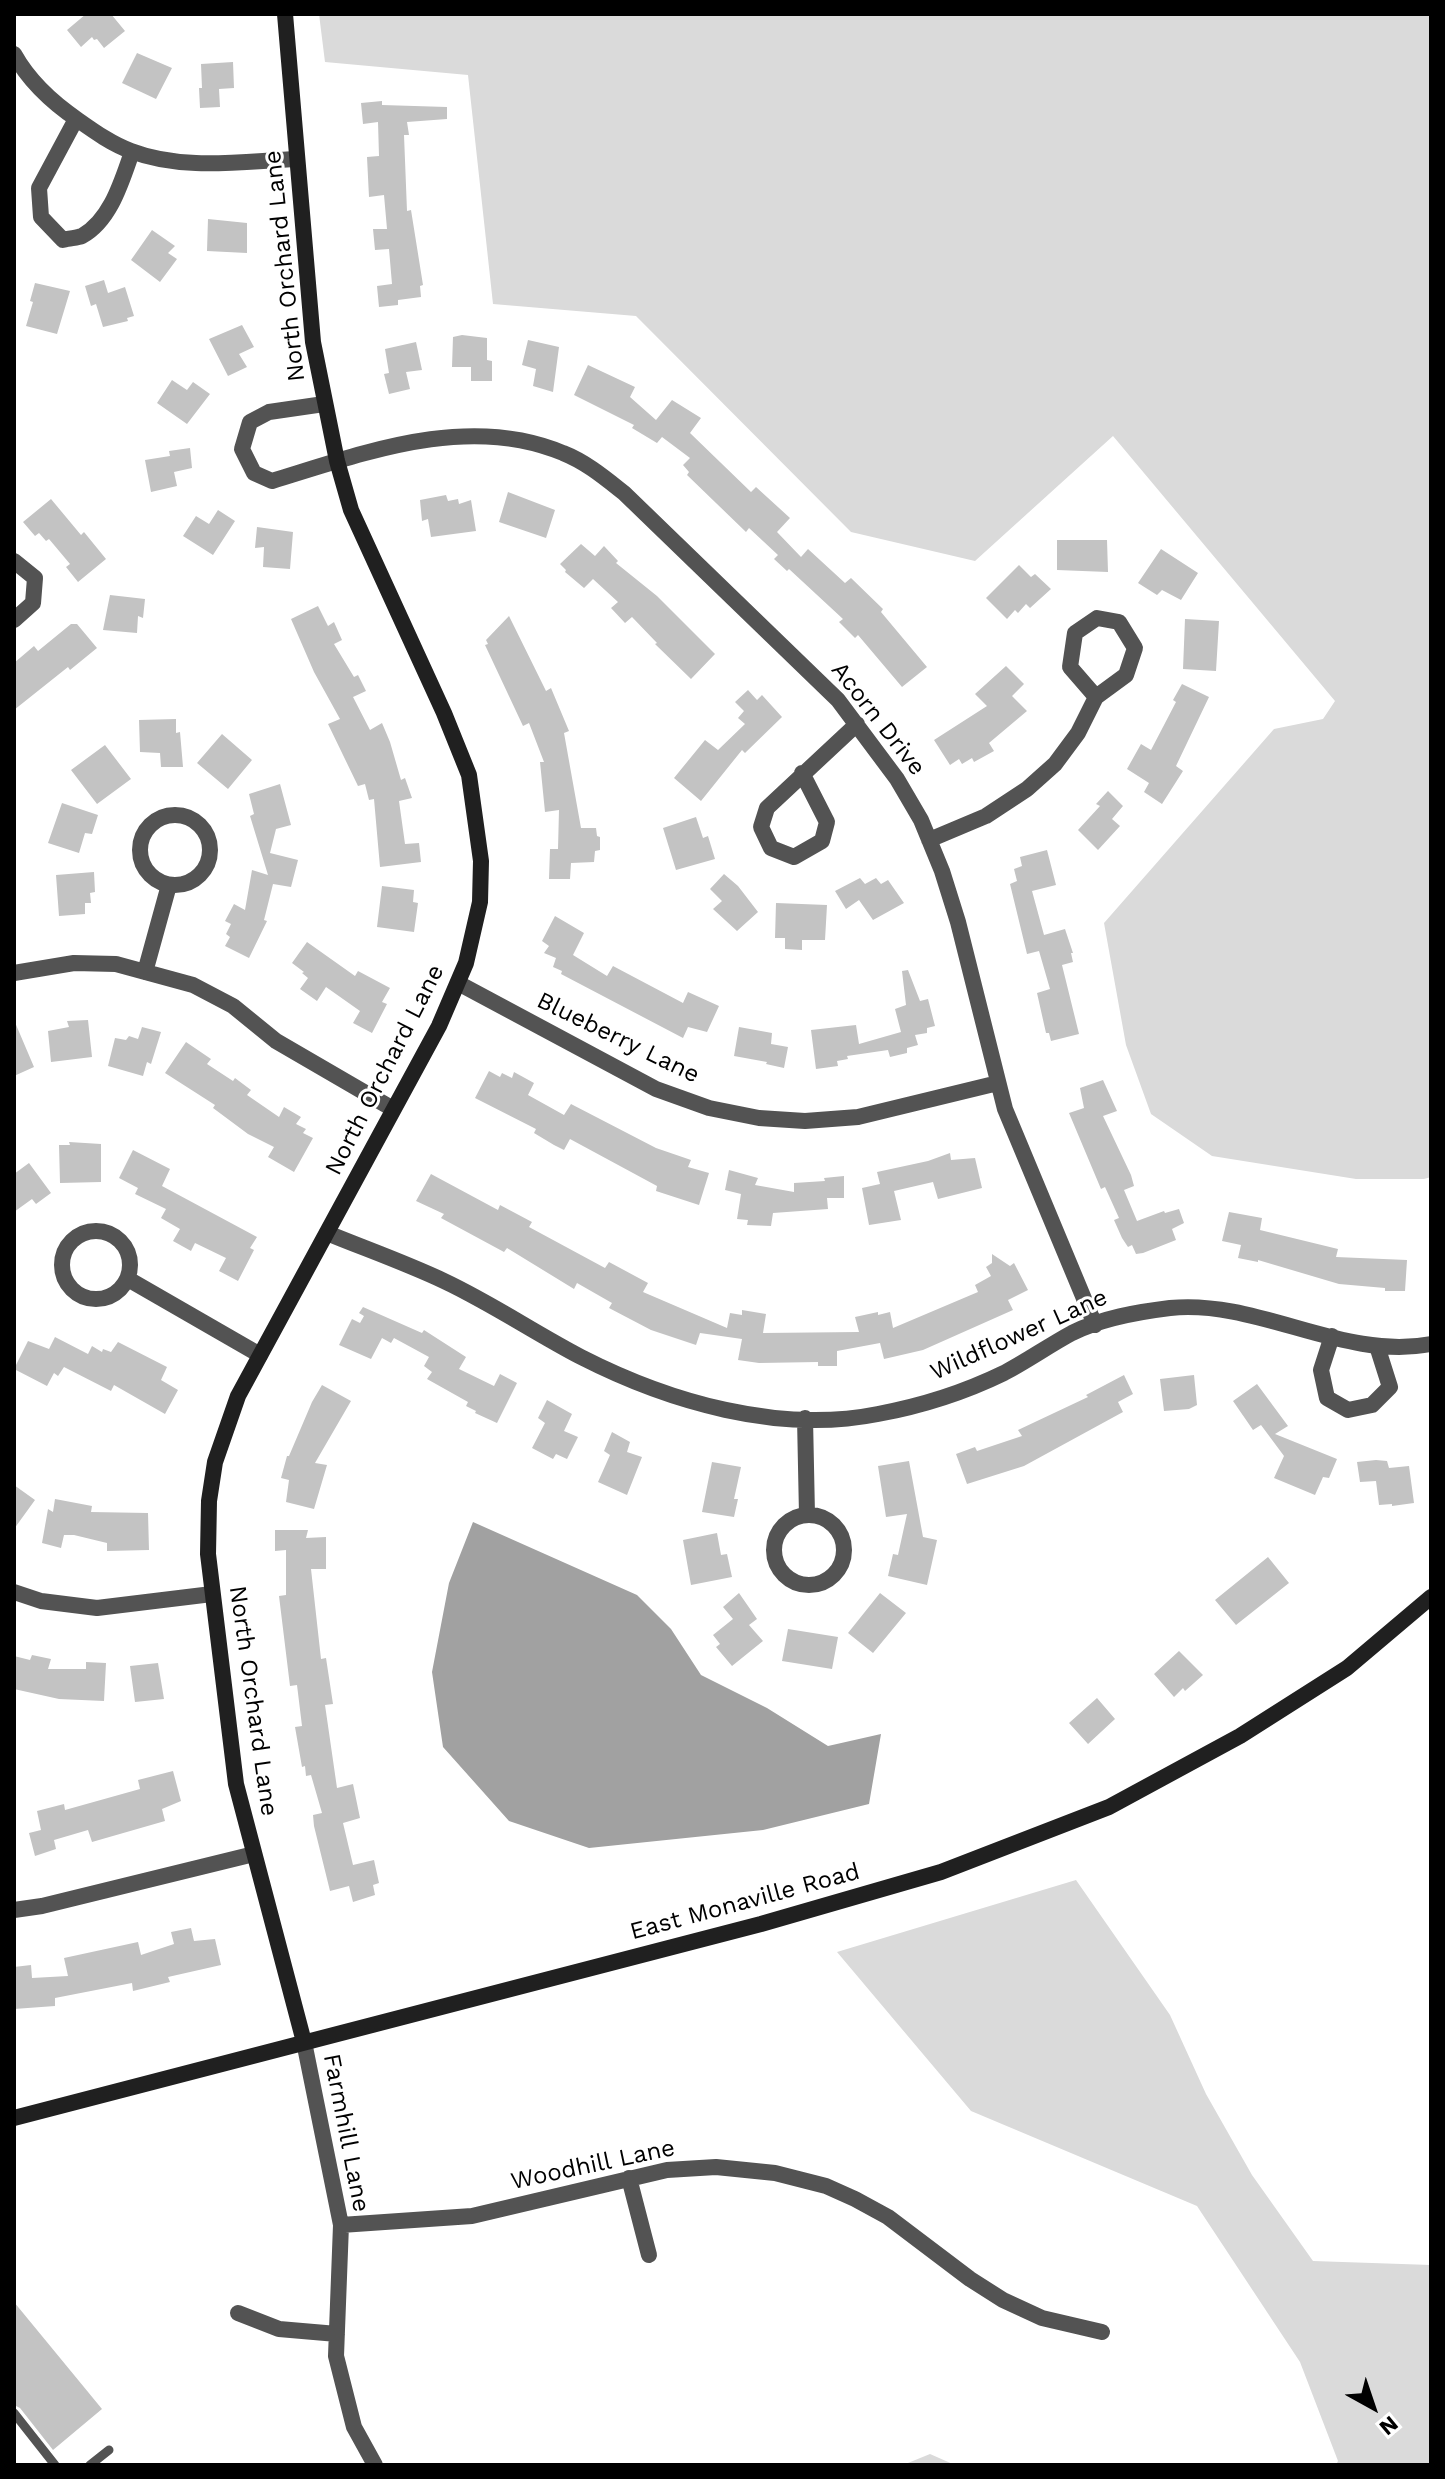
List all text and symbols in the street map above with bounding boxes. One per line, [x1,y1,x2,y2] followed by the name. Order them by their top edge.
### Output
[259,149,311,383] street label: North Orchard Lane
[825,657,931,781] street label: Acorn Drive
[319,960,451,1180] street label: North Orchard Lane
[532,986,704,1090] street label: Blueberry Lane
[926,1283,1112,1387] street label: Wildflower Lane
[223,1584,283,1818] street label: North Orchard Lane
[627,1857,863,1947] street label: East Monaville Road
[317,2052,375,2214] street label: Farmhill Lane
[508,2134,678,2196] street label: Woodhill Lane
[1333,2367,1413,2447] north arrow
[1374,2411,1403,2441] text: N

